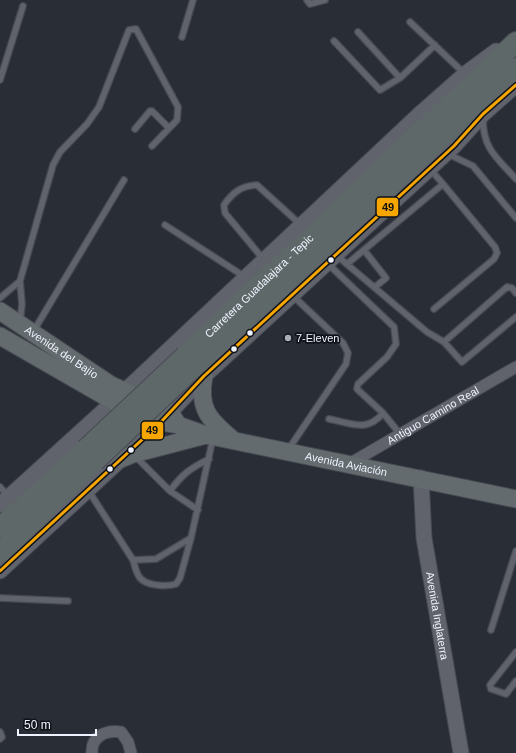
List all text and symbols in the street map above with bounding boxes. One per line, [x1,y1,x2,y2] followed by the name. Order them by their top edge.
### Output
[376,197,399,217] line badge: 49
[382,201,394,213] text: 49
[202,231,316,340] street label: Carretera Guadalajara - Tepic
[326,255,336,265] unlabelled marker
[23,323,100,381] street label: Avenida del Bajío
[245,328,255,338] unlabelled marker
[296,332,339,344] place label: 7-Eleven
[283,333,293,343] marker: 7-Eleven
[229,344,239,354] unlabelled marker
[385,384,481,447] street label: Antiguo Camino Real
[141,421,164,440] line badge: 49
[146,424,158,436] text: 49
[126,445,136,455] unlabelled marker
[304,450,388,478] street label: Avenida Aviación
[105,464,115,474] unlabelled marker
[424,571,451,662] street label: Avenida Inglaterra
[18,711,96,737] scale bar
[24,718,51,732] text: 50 m

